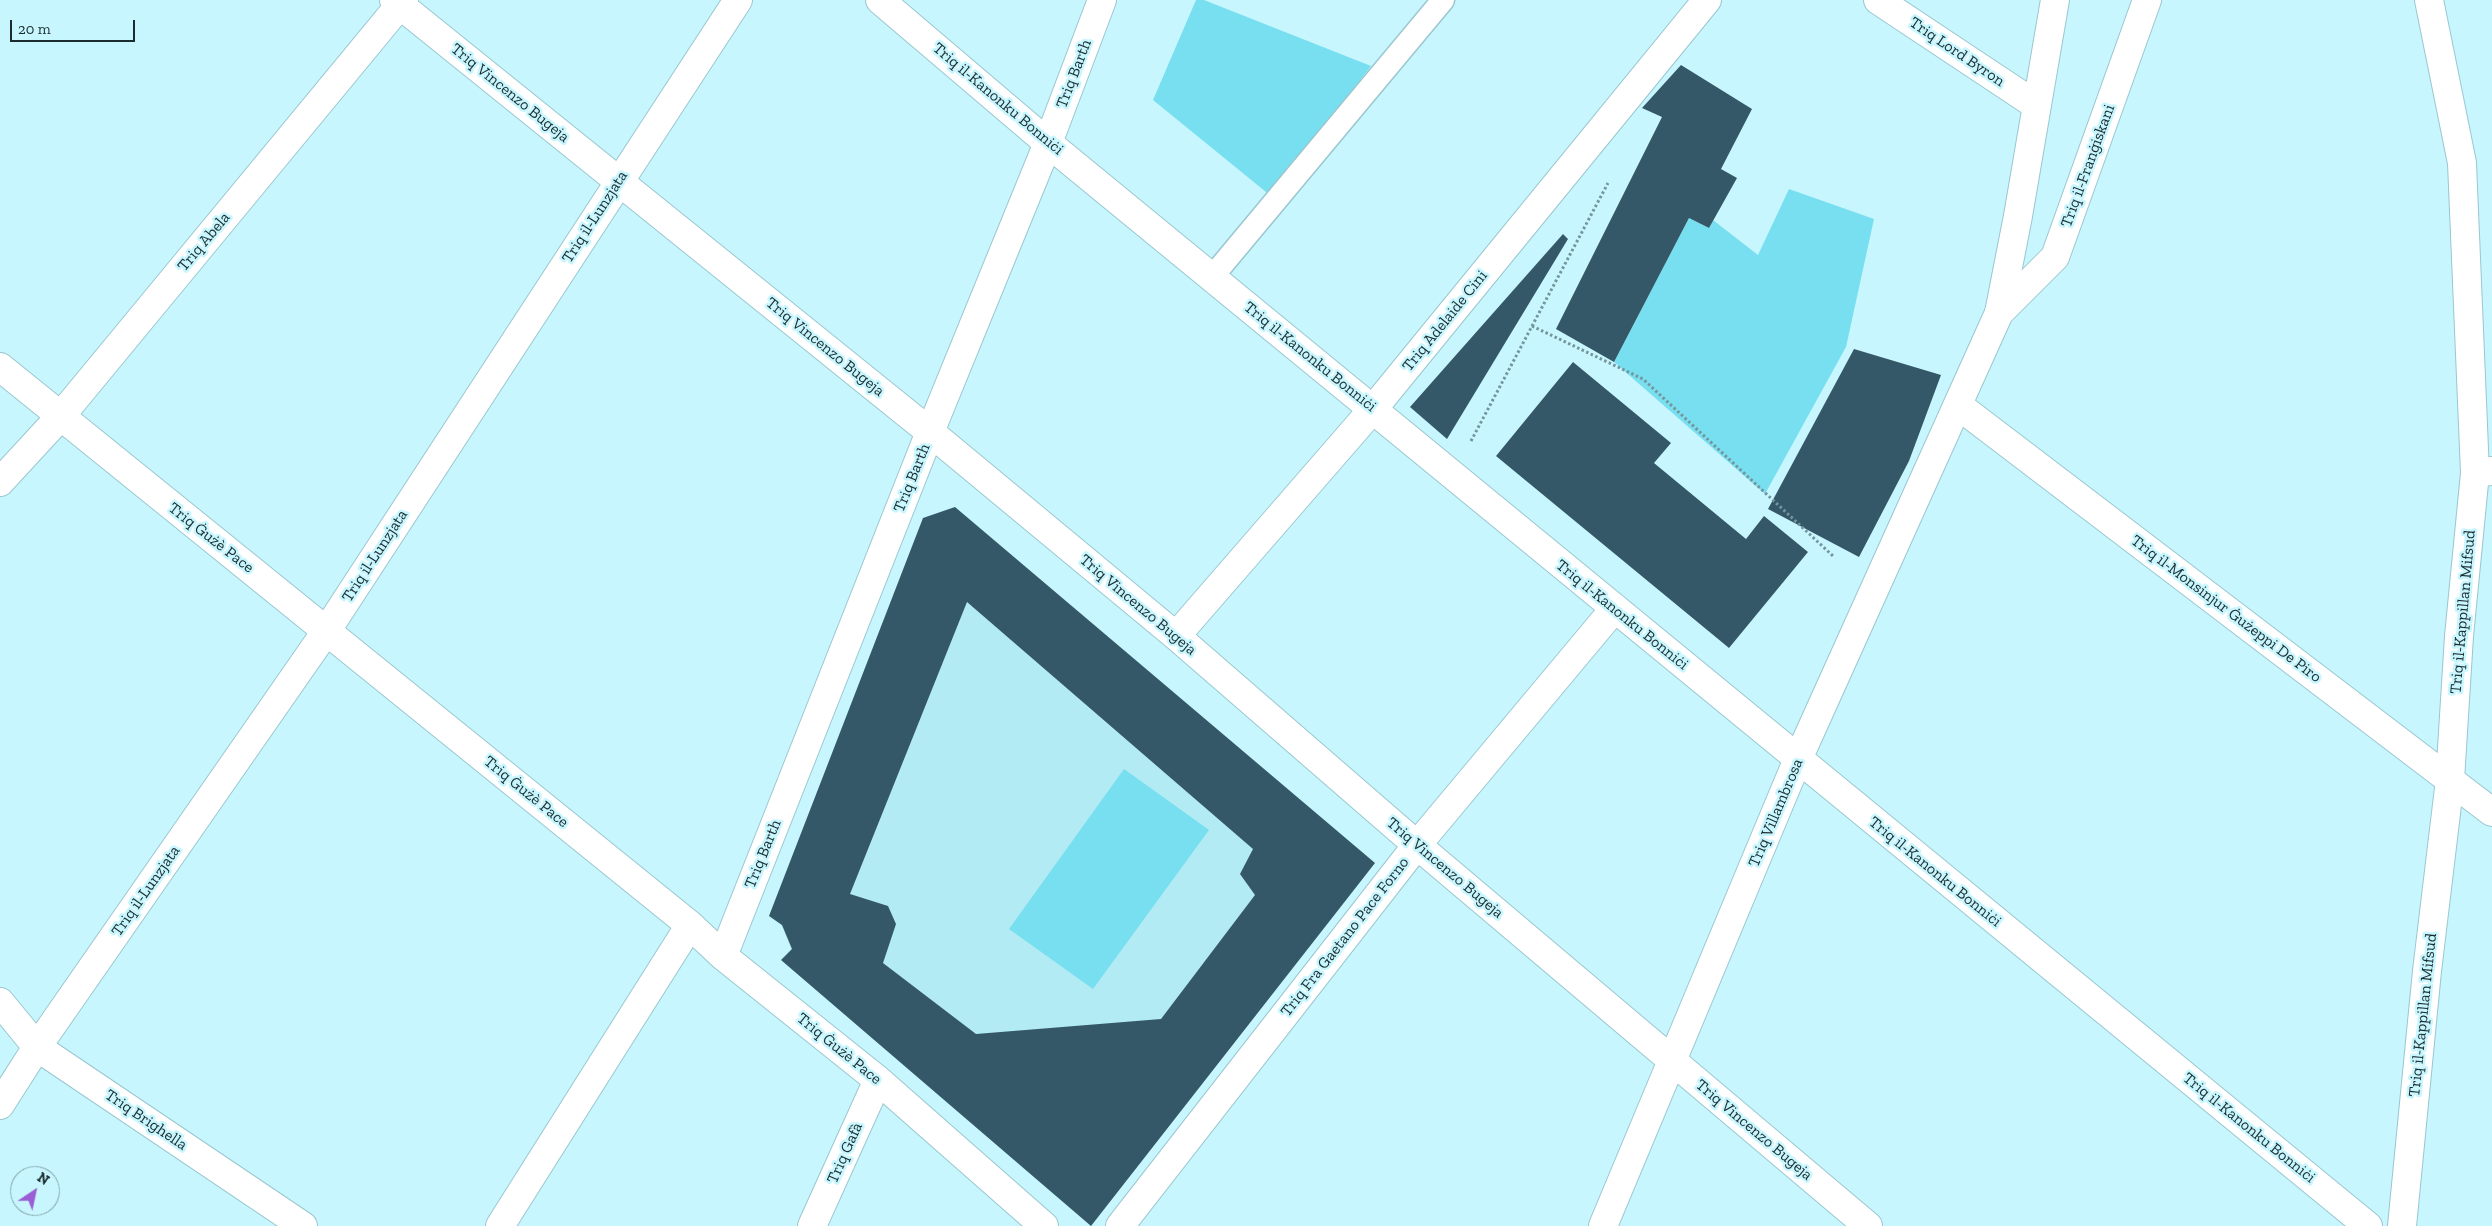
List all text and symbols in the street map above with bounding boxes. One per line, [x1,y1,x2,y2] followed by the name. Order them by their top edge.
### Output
[12,10,138,42] scale bar
[1906,13,2008,91] street label: Triq Lord Byron
[18,20,51,38] text: 20 m
[1052,37,1096,111] street label: Triq Barth
[447,39,573,147] street label: Triq Vincenzo Bugeja
[929,39,1067,159] street label: Triq il-Kanonku Bonniċi
[2057,102,2119,230] street label: Triq il-Franġiskani
[558,167,632,267] street label: Triq il-Lunzjata
[174,208,234,276] street label: Triq Abela
[1398,267,1492,375] street label: Triq Adelaide Cini
[762,293,888,401] street label: Triq Vincenzo Bugeja
[1240,298,1380,416] street label: Triq il-Kanonku Bonniċi
[890,441,934,515] street label: Triq Barth
[164,499,258,577] street label: Triq Ġużè Pace
[338,506,412,606] street label: Triq il-Lunzjata
[2446,529,2480,695] street label: Triq il-Kappillan Mifsud
[2127,531,2325,687] street label: Triq il-Monsinjur Ġużeppi De Piro
[1076,550,1200,660] street label: Triq Vincenzo Bugeja
[1552,556,1692,674] street label: Triq il-Kanonku Bonniċi
[480,752,572,832] street label: Triq Ġużè Pace
[1745,756,1807,870] street label: Triq Villambrosa
[1383,813,1507,923] street label: Triq Vincenzo Bugeja
[1865,813,2005,931] street label: Triq il-Kanonku Bonniċi
[741,817,785,891] street label: Triq Barth
[108,842,184,940] street label: Triq il-Lunzjata
[1277,853,1413,1021] street label: Triq Fra Gaetano Pace Forno
[2405,932,2441,1098] street label: Triq il-Kappillan Mifsud
[793,1009,885,1089] street label: Triq Ġużè Pace
[2179,1069,2319,1187] street label: Triq il-Kanonku Bonniċi
[1692,1075,1816,1185] street label: Triq Vincenzo Bugeja
[101,1085,191,1155] street label: Triq Brighella
[823,1120,867,1186] street label: Triq Gafà
[10,1166,60,1216] north arrow
[34,1169,52,1189] text: N

